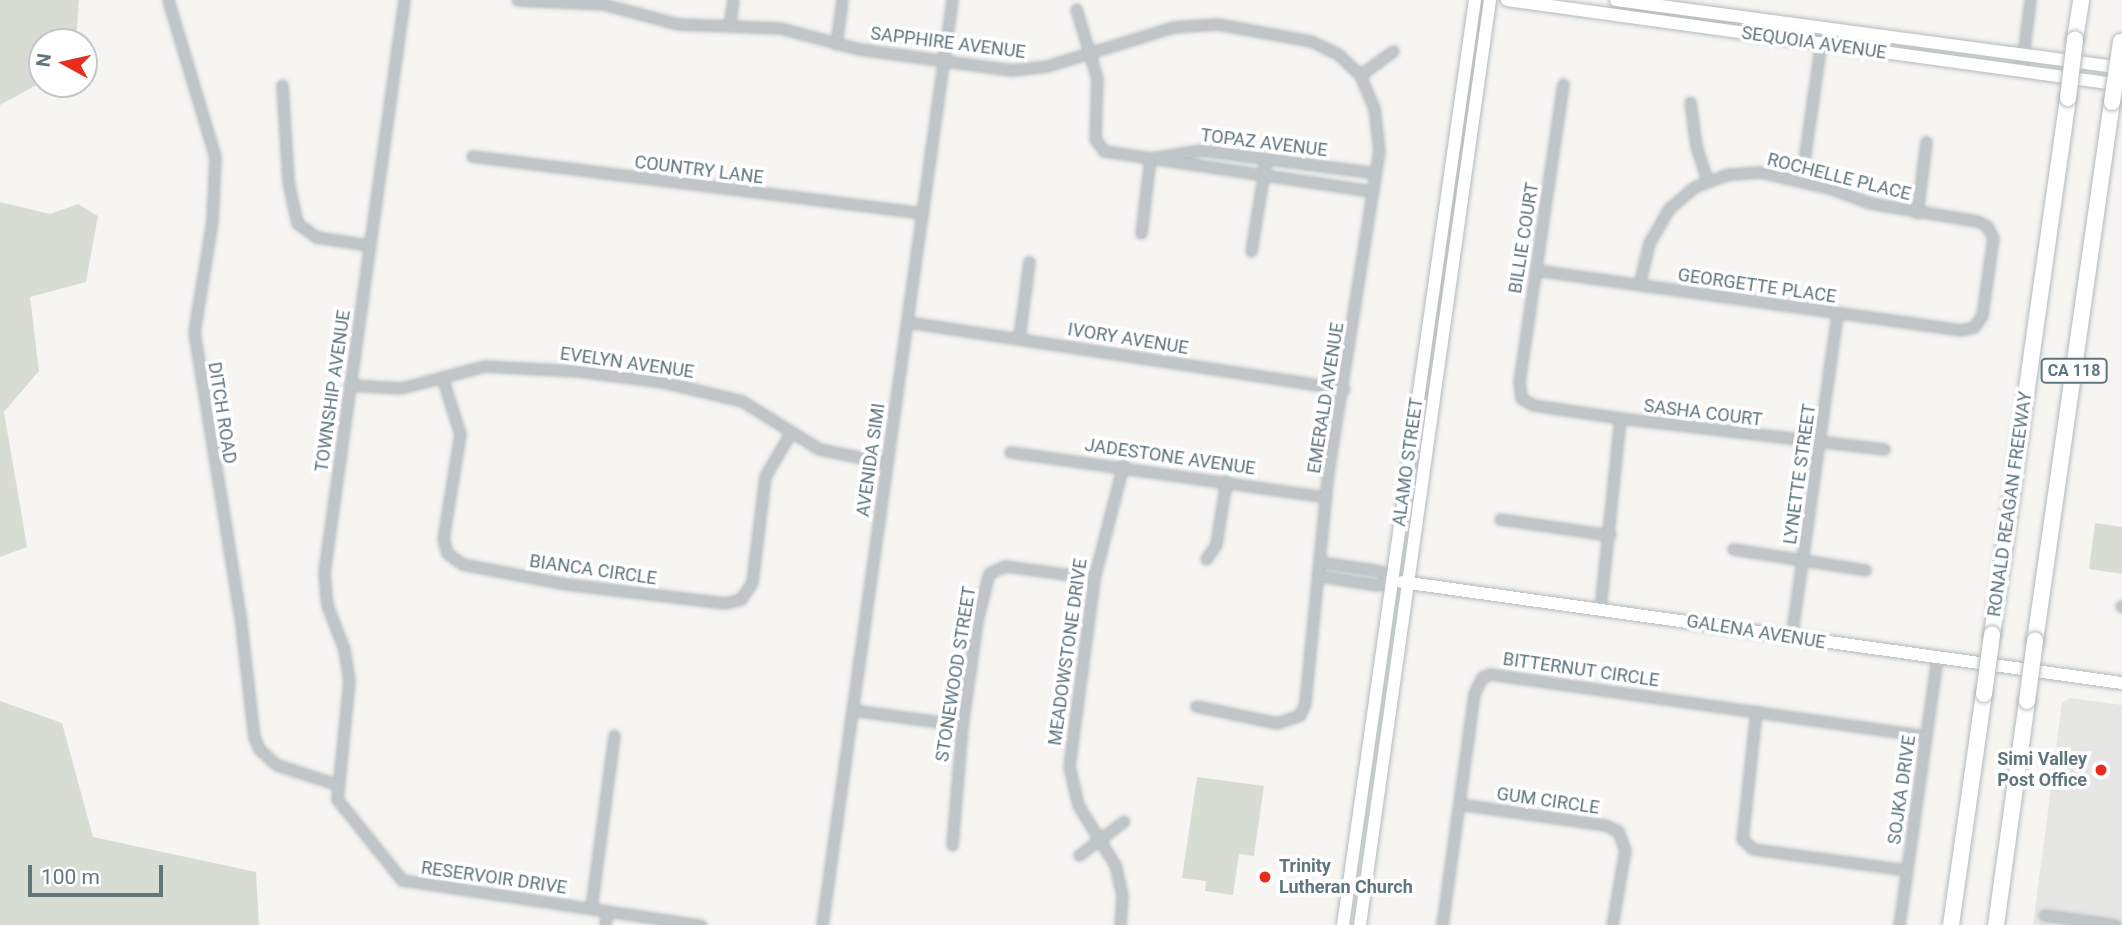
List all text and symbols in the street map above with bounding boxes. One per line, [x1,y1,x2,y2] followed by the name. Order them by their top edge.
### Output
[1740,22,1888,64] street label: SEQUOIA AVENUE
[869,23,1027,63] street label: SAPPHIRE AVENUE
[28,28,98,98] north arrow
[31,52,56,69] text: N
[1199,125,1329,161] street label: TOPAZ AVENUE
[1765,149,1913,205] street label: ROCHELLE PLACE
[633,151,765,189] street label: COUNTRY LANE
[1505,181,1543,295] street label: BILLIE COURT
[1676,264,1838,308] street label: GEORGETTE PLACE
[311,309,355,473] street label: TOWNSHIP AVENUE
[1066,319,1190,359] street label: IVORY AVENUE
[1303,321,1349,475] street label: EMERALD AVENUE
[559,343,695,383] street label: EVELYN AVENUE
[2039,358,2109,384] road number: CA 118
[203,361,241,465] street label: DITCH ROAD
[1983,390,2037,618] street label: RONALD REAGAN FREEWAY
[1643,395,1763,431] street label: SASHA COURT
[1388,396,1428,528] street label: ALAMO STREET
[852,402,890,518] street label: AVENIDA SIMI
[1779,402,1821,546] street label: LYNETTE STREET
[1083,434,1257,480] street label: JADESTONE AVENUE
[528,550,658,590] street label: BIANCA CIRCLE
[1044,557,1092,747] street label: MEADOWSTONE DRIVE
[931,585,981,763] street label: STONEWOOD STREET
[1685,610,1827,654] street label: GALENA AVENUE
[1501,648,1661,692] street label: BITTERNUT CIRCLE
[1884,734,1920,846] street label: SOJKA DRIVE
[1997,749,2087,792] place label: Simi Valley Post Office
[2093,762,2109,778] marker: Simi Valley Post Office
[1495,783,1601,819] street label: GUM CIRCLE
[32,852,166,896] scale bar
[1279,856,1413,898] place label: Trinity Lutheran Church
[420,857,568,899] street label: RESERVOIR DRIVE
[41,865,100,889] text: 100 m
[1257,869,1273,885] marker: Trinity Lutheran Church

